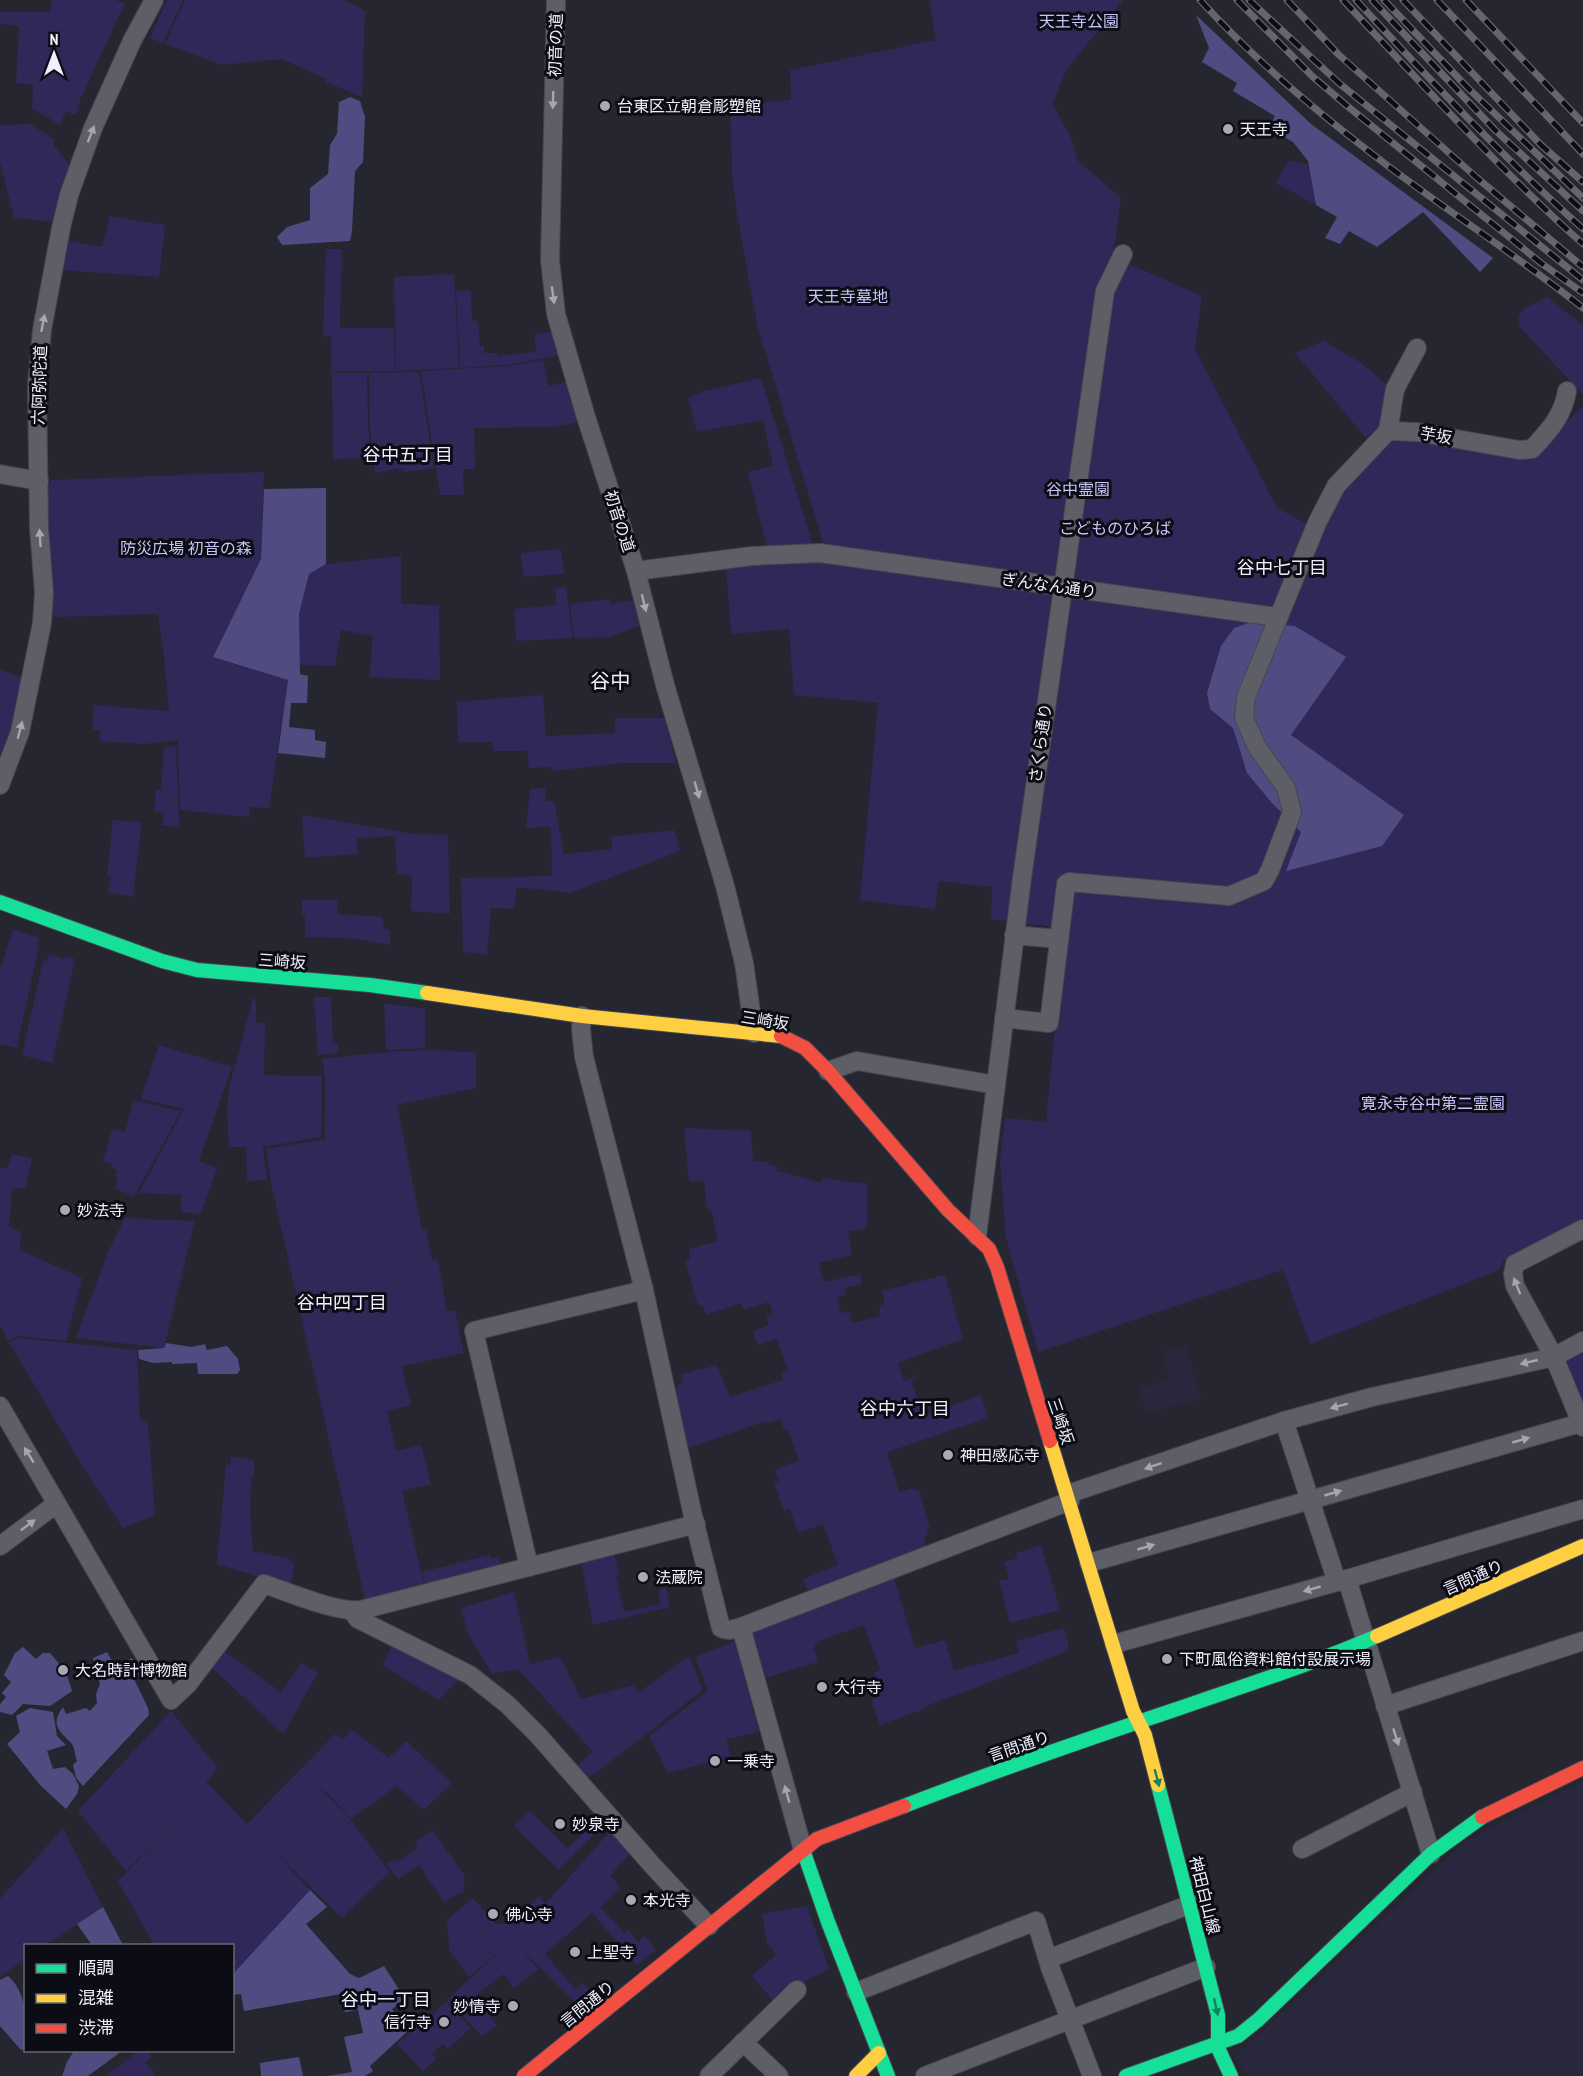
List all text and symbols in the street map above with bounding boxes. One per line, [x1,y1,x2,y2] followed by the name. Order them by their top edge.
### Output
[1039,11,1119,31] park label: 天王寺公園
[544,13,566,77] street label: 初音の道
[24,24,84,84] north arrow
[50,29,58,49] text: N
[549,91,558,110] one-way arrow
[617,96,761,116] place label: 台東区立朝倉彫塑館
[598,99,612,113] marker: 台東区立朝倉彫塑館
[1240,119,1288,139] place label: 天王寺
[1221,122,1235,136] marker: 天王寺
[87,125,97,143] one-way arrow
[549,286,558,305] one-way arrow
[808,286,888,306] park label: 天王寺墓地
[39,313,48,332] one-way arrow
[28,345,50,425] street label: 六阿弥陀道
[1418,422,1454,448] street label: 芋坂
[363,443,453,466] district label: 谷中五丁目
[1046,479,1110,499] park label: 谷中霊園
[601,487,639,555] street label: 初音の道
[1059,518,1171,538] park label: こどものひろば
[35,528,45,547] one-way arrow
[120,538,252,558] park label: 防災広場 初音の森
[1237,556,1327,579] district label: 谷中七丁目
[1000,568,1098,602] street label: ぎんなん通り
[640,593,650,612] one-way arrow
[590,668,630,694] district label: 谷中
[1025,702,1055,784] street label: さくら通り
[15,721,25,739] one-way arrow
[693,781,702,799] one-way arrow
[257,949,307,973] street label: 三崎坂
[740,1006,790,1034] street label: 三崎坂
[1361,1093,1505,1113] park label: 寛永寺谷中第二霊園
[77,1200,125,1220] place label: 妙法寺
[58,1203,72,1217] marker: 妙法寺
[1512,1277,1521,1295] one-way arrow
[297,1291,387,1314] district label: 谷中四丁目
[1519,1358,1538,1367] one-way arrow
[1044,1395,1078,1447] street label: 三崎坂
[860,1397,950,1420] district label: 谷中六丁目
[1330,1402,1348,1412] one-way arrow
[1512,1435,1530,1444] one-way arrow
[960,1445,1040,1465] place label: 神田感応寺
[23,1447,34,1463] one-way arrow
[941,1448,955,1462] marker: 神田感応寺
[1144,1461,1162,1471] one-way arrow
[1324,1488,1342,1497] one-way arrow
[20,1519,36,1531] one-way arrow
[1137,1542,1155,1551] one-way arrow
[1440,1555,1506,1599] street label: 言問通り
[655,1567,703,1587] place label: 法蔵院
[636,1570,650,1584] marker: 法蔵院
[1303,1584,1321,1594] one-way arrow
[1179,1649,1371,1669] place label: 下町風俗資料館付設展示場
[1160,1652,1174,1666] marker: 下町風俗資料館付設展示場
[75,1660,187,1680] place label: 大名時計博物館
[56,1663,70,1677] marker: 大名時計博物館
[834,1677,882,1697] place label: 大行寺
[815,1680,829,1694] marker: 大行寺
[985,1726,1053,1766] street label: 言問通り
[1391,1728,1401,1746] one-way arrow
[727,1751,775,1771] place label: 一乗寺
[708,1754,722,1768] marker: 一乗寺
[1153,1769,1162,1787] one-way arrow
[782,1785,791,1803] one-way arrow
[572,1814,620,1834] place label: 妙泉寺
[553,1817,567,1831] marker: 妙泉寺
[1186,1854,1224,1936] street label: 神田白山線
[643,1890,691,1910] place label: 本光寺
[624,1893,638,1907] marker: 本光寺
[505,1904,553,1924] place label: 佛心寺
[486,1907,500,1921] marker: 佛心寺
[587,1942,635,1962] place label: 上聖寺
[24,1944,234,2052] legend
[568,1945,582,1959] marker: 上聖寺
[78,1956,114,1979] text: 順調
[556,1976,618,2032] street label: 言問通り
[78,1986,114,2009] text: 混雑
[341,1988,431,2011] district label: 谷中一丁目
[453,1996,501,2016] place label: 妙情寺
[1212,1998,1222,2017] one-way arrow
[506,1999,520,2013] marker: 妙情寺
[384,2012,432,2032] place label: 信行寺
[437,2015,451,2029] marker: 信行寺
[78,2016,114,2039] text: 渋滞

